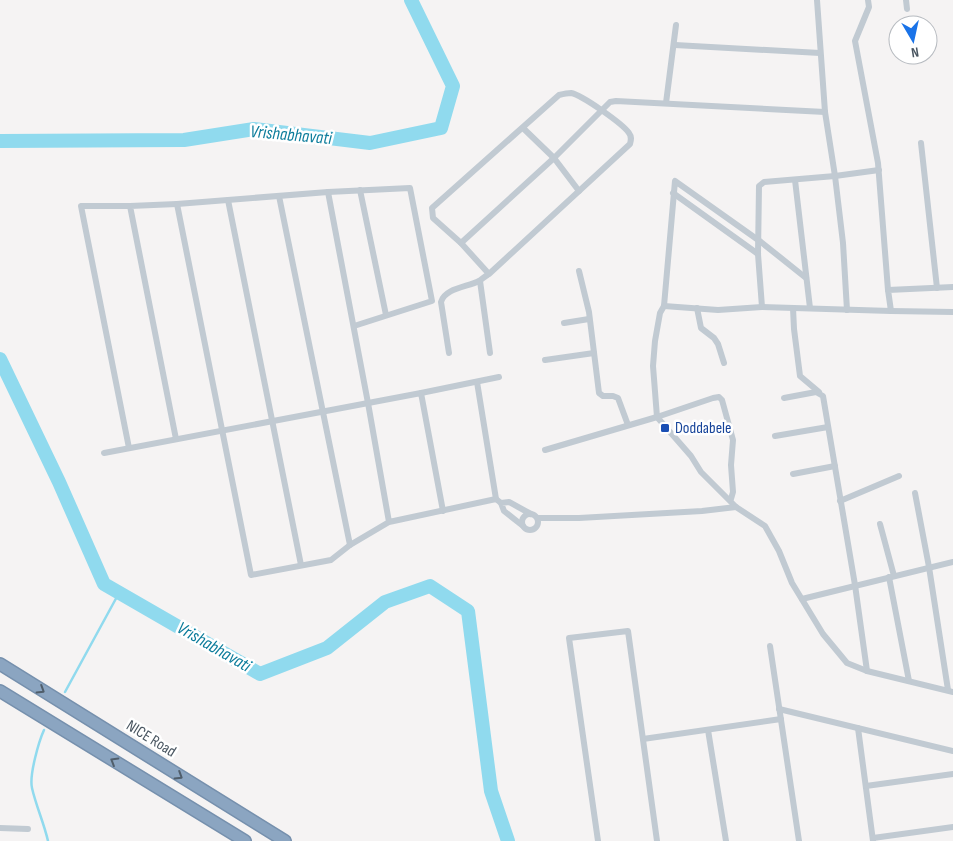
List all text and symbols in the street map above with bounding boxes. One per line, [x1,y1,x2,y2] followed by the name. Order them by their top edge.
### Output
[888,15,938,65] north arrow
[910,43,920,61] text: N
[249,121,333,149] water label: Vrishabhavati
[675,419,732,438] place label: Doddabele
[659,422,671,434] marker: Doddabele
[173,617,255,677] water label: Vrishabhavati
[36,683,45,693] one-way arrow
[123,716,179,762] street label: NICE Road
[110,757,119,767] one-way arrow
[174,769,183,779] one-way arrow

